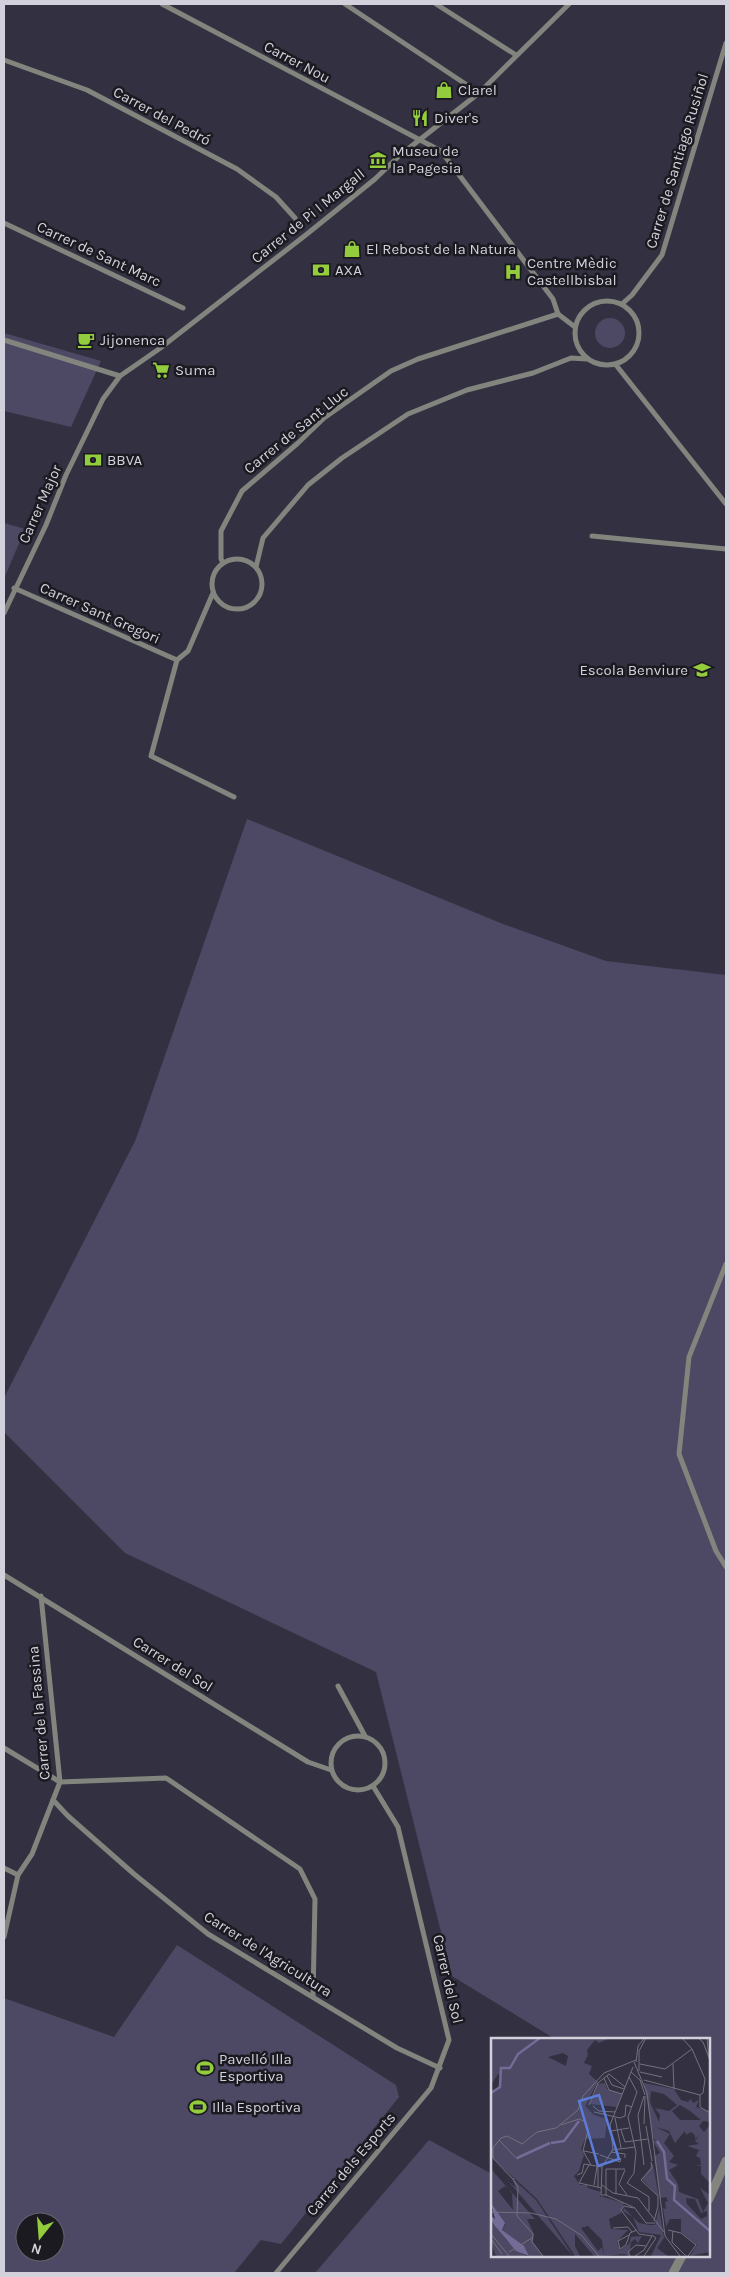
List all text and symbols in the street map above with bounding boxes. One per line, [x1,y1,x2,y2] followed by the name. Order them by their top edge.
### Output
[261,37,333,87] street label: Carrer Nou
[642,71,712,251] street label: Carrer de Santiago Rusiñol
[434,80,454,100] shop icon: Clarel
[458,81,497,99] place label: Clarel
[110,83,214,149] street label: Carrer del Pedró
[410,108,430,128] restaurant icon: Diver's
[434,109,479,127] place label: Diver's
[392,142,461,177] place label: Museu de la Pagesia
[368,150,388,170] museum icon: Museu de la Pagesia
[248,165,368,267] street label: Carrer de Pi I Margall
[34,217,164,291] street label: Carrer de Sant Marc
[342,239,362,259] shop icon: El Rebost de la Natura
[366,240,516,258] place label: El Rebost de la Natura
[527,254,617,289] place label: Centre Mèdic Castellbisbal
[311,260,331,280] bank icon: AXA
[335,261,362,279] place label: AXA
[503,262,523,282] hospital icon: Centre Mèdic Castellbisbal
[76,330,96,350] cafe icon: Jijonenca
[100,331,165,349] place label: Jijonenca
[151,360,171,380] supermarket icon: Suma
[175,361,215,379] place label: Suma
[240,382,352,478] street label: Carrer de Sant Lluc
[83,450,103,470] bank icon: BBVA
[107,451,143,469] place label: BBVA
[15,461,66,546] street label: Carrer Major
[37,578,163,648] street label: Carrer Sant Gregori
[692,660,712,680] school or university icon: Escola Benviure
[579,661,688,679] place label: Escola Benviure
[130,1632,216,1696] street label: Carrer del Sol
[24,1645,54,1781] street label: Carrer de la Fassina
[201,1907,335,2001] street label: Carrer de l'Agricultura
[429,1933,467,2025] street label: Carrer del Sol
[491,2038,710,2257] inset map
[219,2050,292,2085] place label: Pavelló Illa Esportiva
[195,2058,215,2078] sports icon: Pavelló Illa Esportiva
[188,2097,208,2117] sports icon: Illa Esportiva
[212,2098,301,2116] place label: Illa Esportiva
[303,2109,399,2219] street label: Carrer dels Esports
[15,2212,65,2262] north arrow
[29,2239,44,2259] text: N

